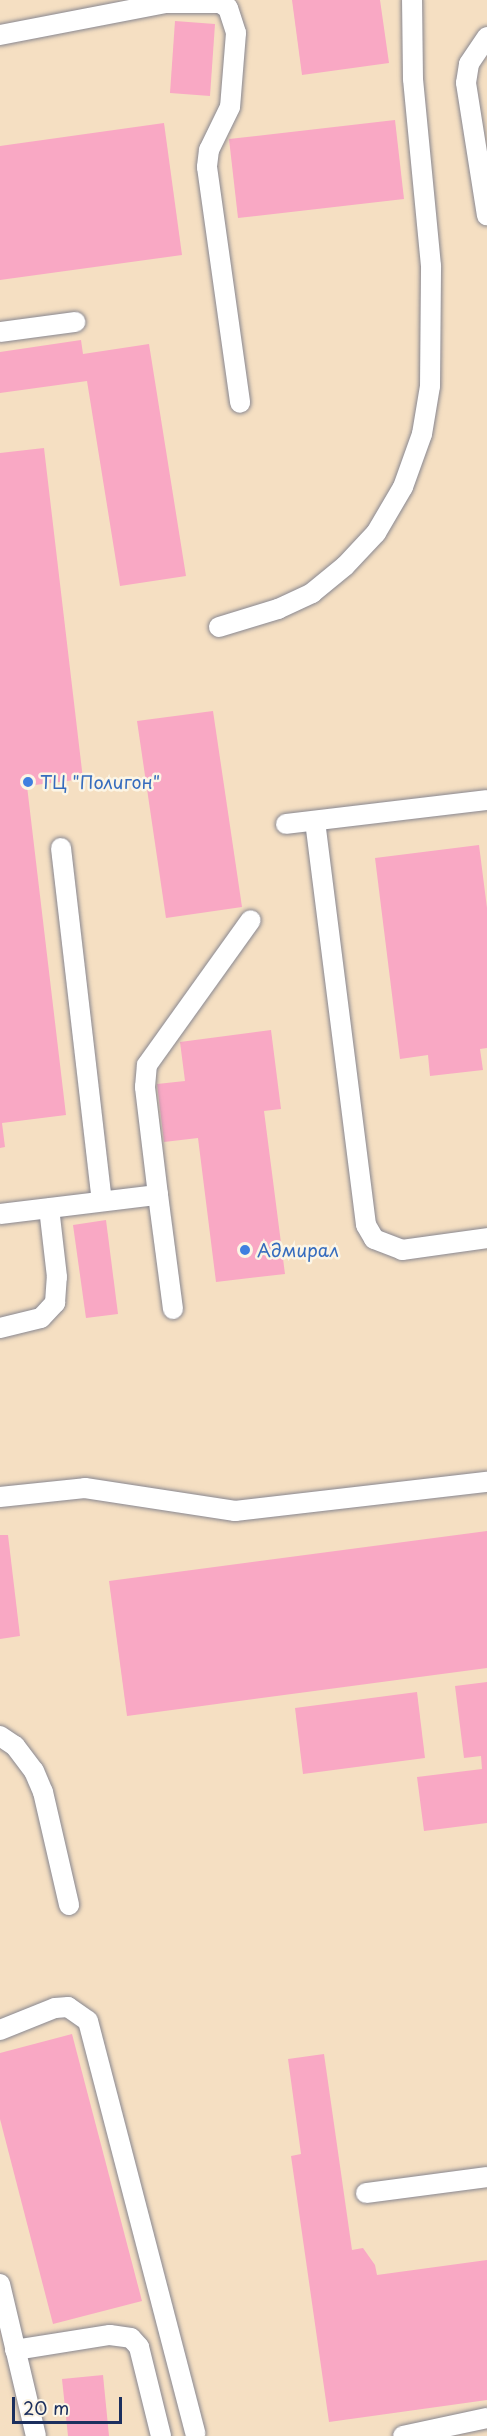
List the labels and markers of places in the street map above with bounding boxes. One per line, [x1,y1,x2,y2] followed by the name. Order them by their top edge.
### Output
[40,771,161,793] place label: ТЦ "Полигон"
[21,775,35,789] marker: ТЦ "Полигон"
[257,1239,339,1261] place label: Адмирал
[238,1243,252,1257] marker: Адмирал

